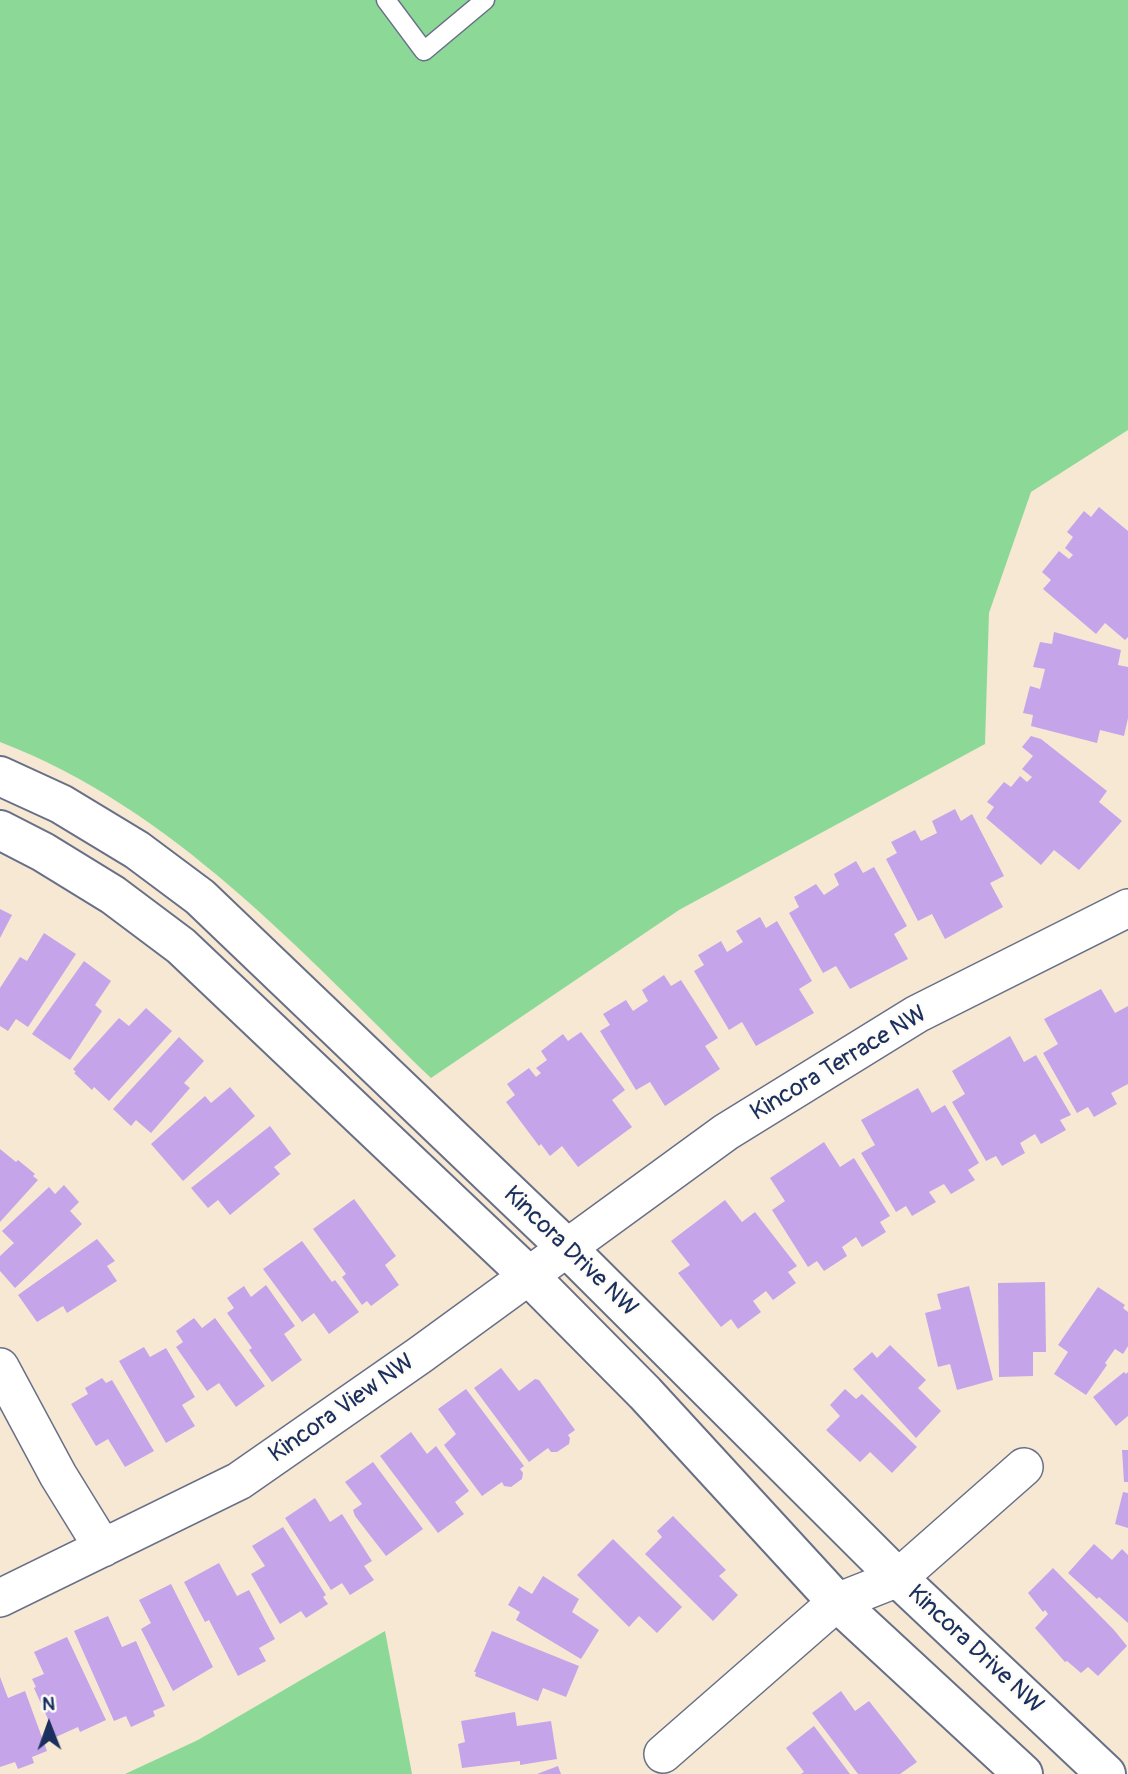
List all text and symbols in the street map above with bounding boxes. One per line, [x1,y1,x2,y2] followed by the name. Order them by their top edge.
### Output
[746,1000,932,1128] street label: Kincora Terrace NW
[497,1181,643,1323] street label: Kincora Drive NW
[264,1348,420,1470] street label: Kincora View NW
[901,1580,1049,1720] street label: Kincora Drive NW
[14,1690,84,1760] north arrow
[42,1692,55,1716] text: N

